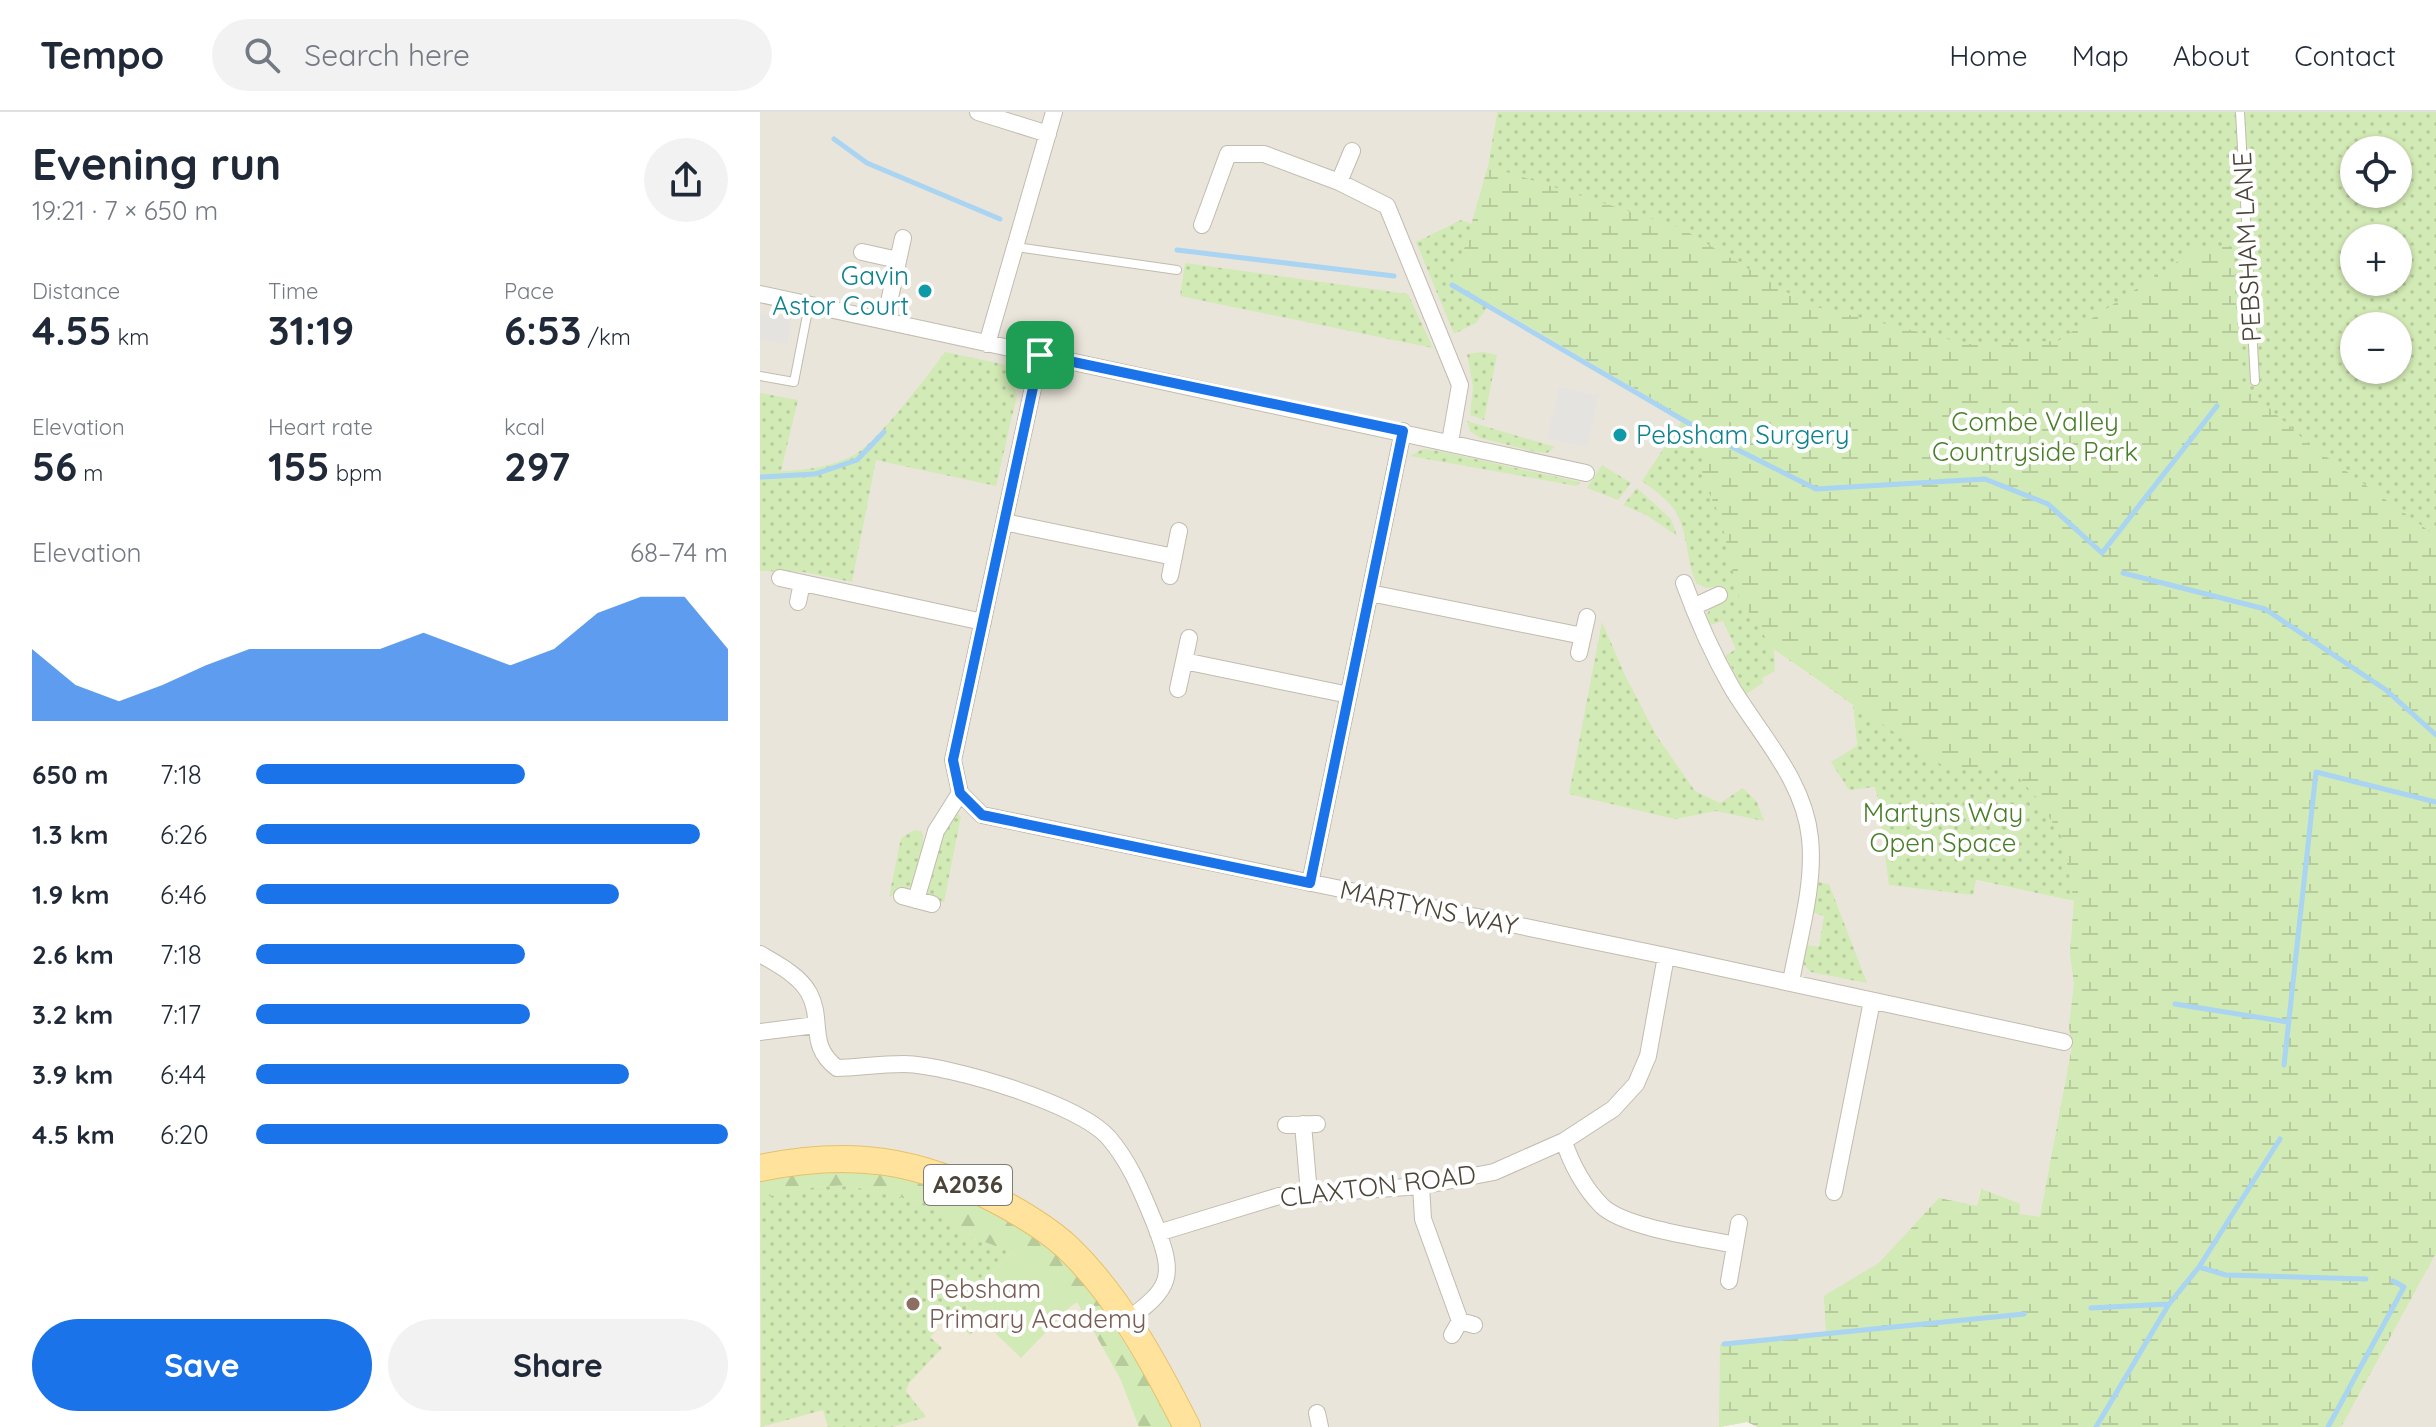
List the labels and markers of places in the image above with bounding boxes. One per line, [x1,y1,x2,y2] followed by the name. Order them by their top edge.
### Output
[772,259,909,322] place label: Gavin Astor Court
[916,282,934,300] marker: Gavin Astor Court
[1006,321,1074,389] pin
[1636,418,1849,451] place label: Pebsham Surgery
[1611,426,1629,444] marker: Pebsham Surgery
[929,1272,1146,1335] place label: Pebsham Primary Academy
[904,1295,922,1313] marker: Pebsham Primary Academy

